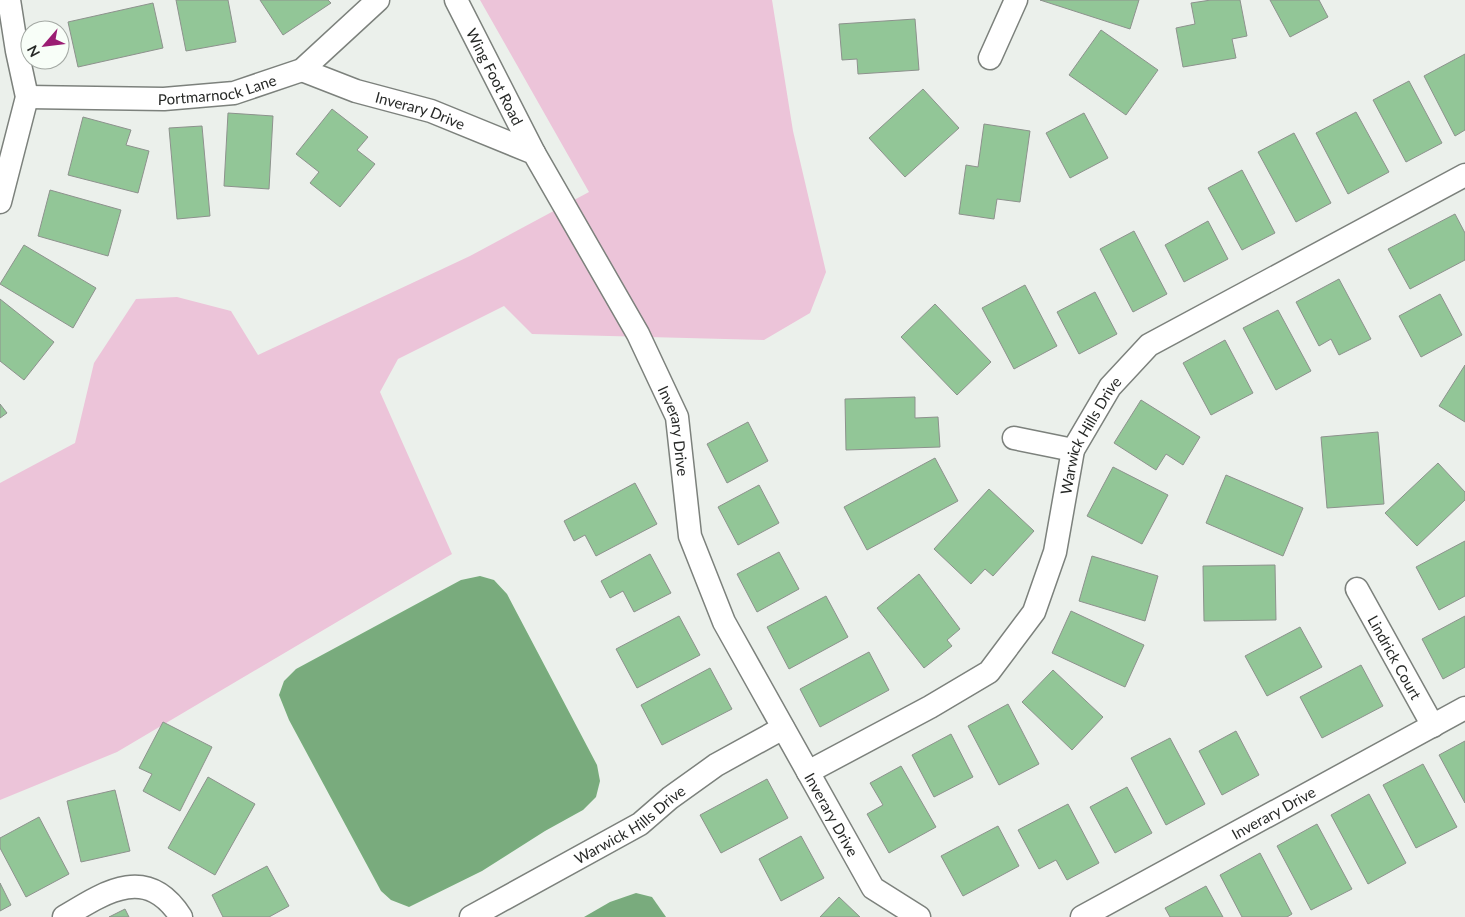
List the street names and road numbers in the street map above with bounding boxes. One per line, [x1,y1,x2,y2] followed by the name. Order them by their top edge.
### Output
[463,25,527,128] street label: Wing Foot Road
[158,70,279,108] street label: Portmarnock Lane
[374,88,468,133] street label: Inverary Drive
[1056,372,1125,496] street label: Warwick Hills Drive
[654,383,692,477] street label: Inverary Drive
[1364,612,1426,703] street label: Lindrick Court
[801,769,862,859] street label: Inverary Drive
[571,781,689,867] street label: Warwick Hills Drive
[1228,782,1319,843] street label: Inverary Drive

